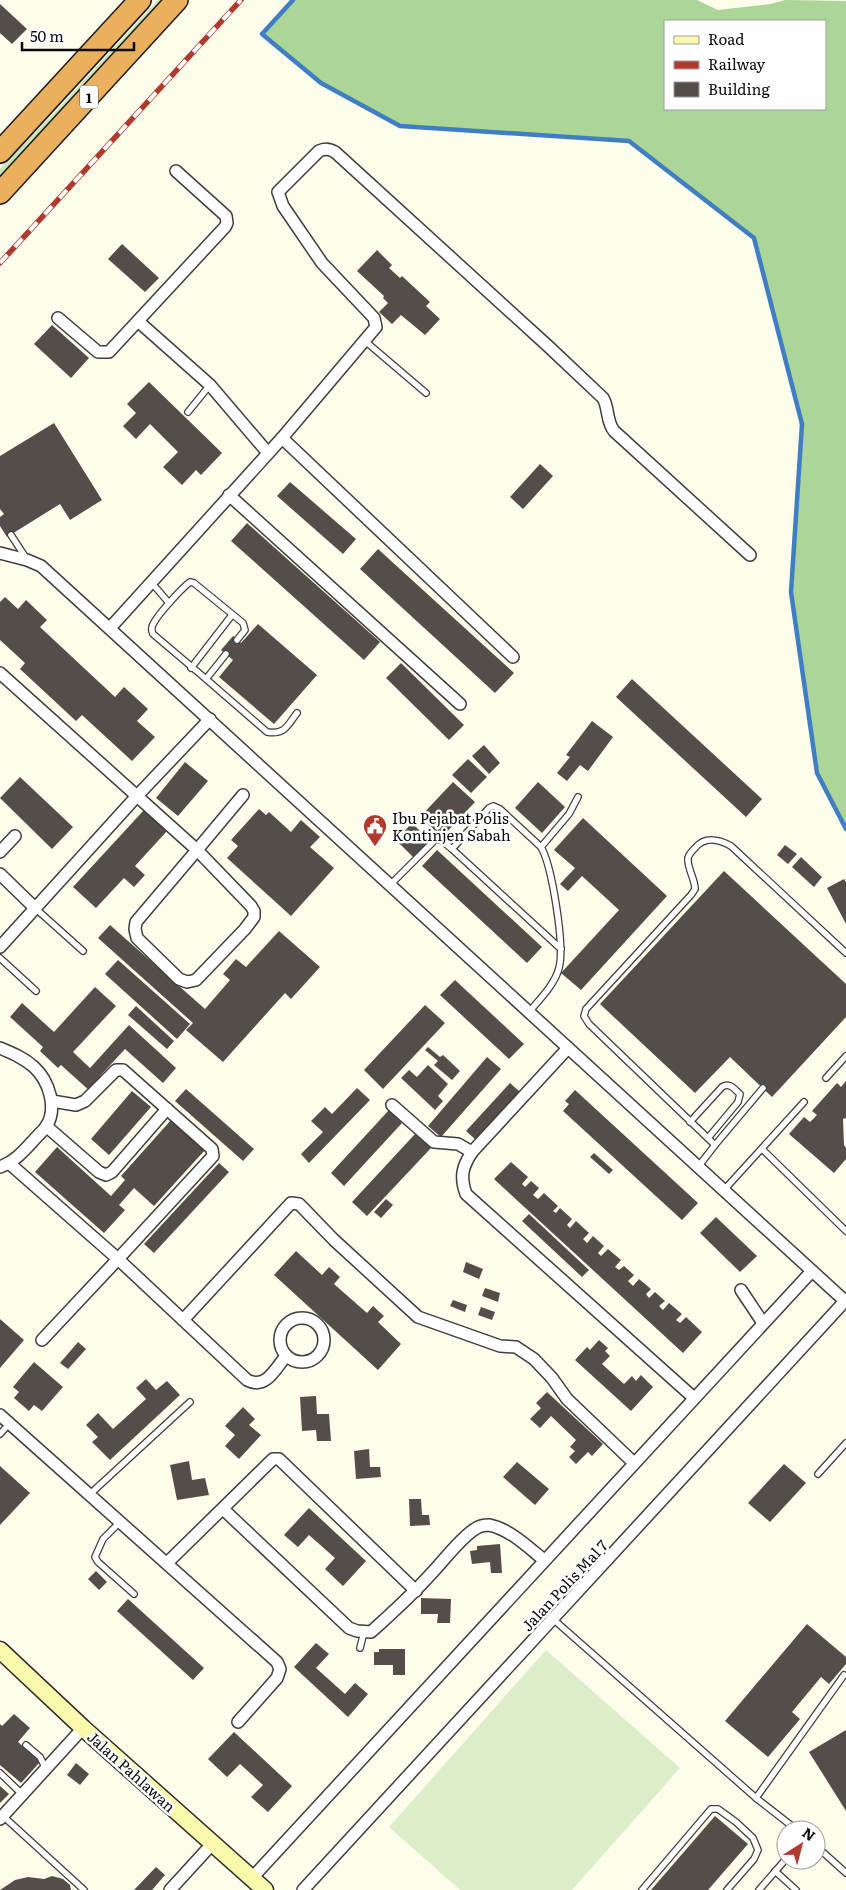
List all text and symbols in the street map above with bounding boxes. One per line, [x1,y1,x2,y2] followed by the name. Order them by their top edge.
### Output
[22,20,135,52] scale bar
[664,20,826,110] legend
[30,24,64,47] text: 50 m
[708,27,744,50] text: Road
[708,52,766,75] text: Railway
[708,77,770,100] text: Building
[80,85,98,108] road number: 1
[392,806,511,846] place label: Ibu Pejabat Polis Kontinjen Sabah
[362,813,388,847] public building icon: Ibu Pejabat Polis Kontinjen Sabah
[515,1534,613,1636] street label: Jalan Polis Mal 7
[83,1725,181,1817] street label: Jalan Pahlawan
[776,1820,826,1870] north arrow
[799,1822,820,1845] text: N

